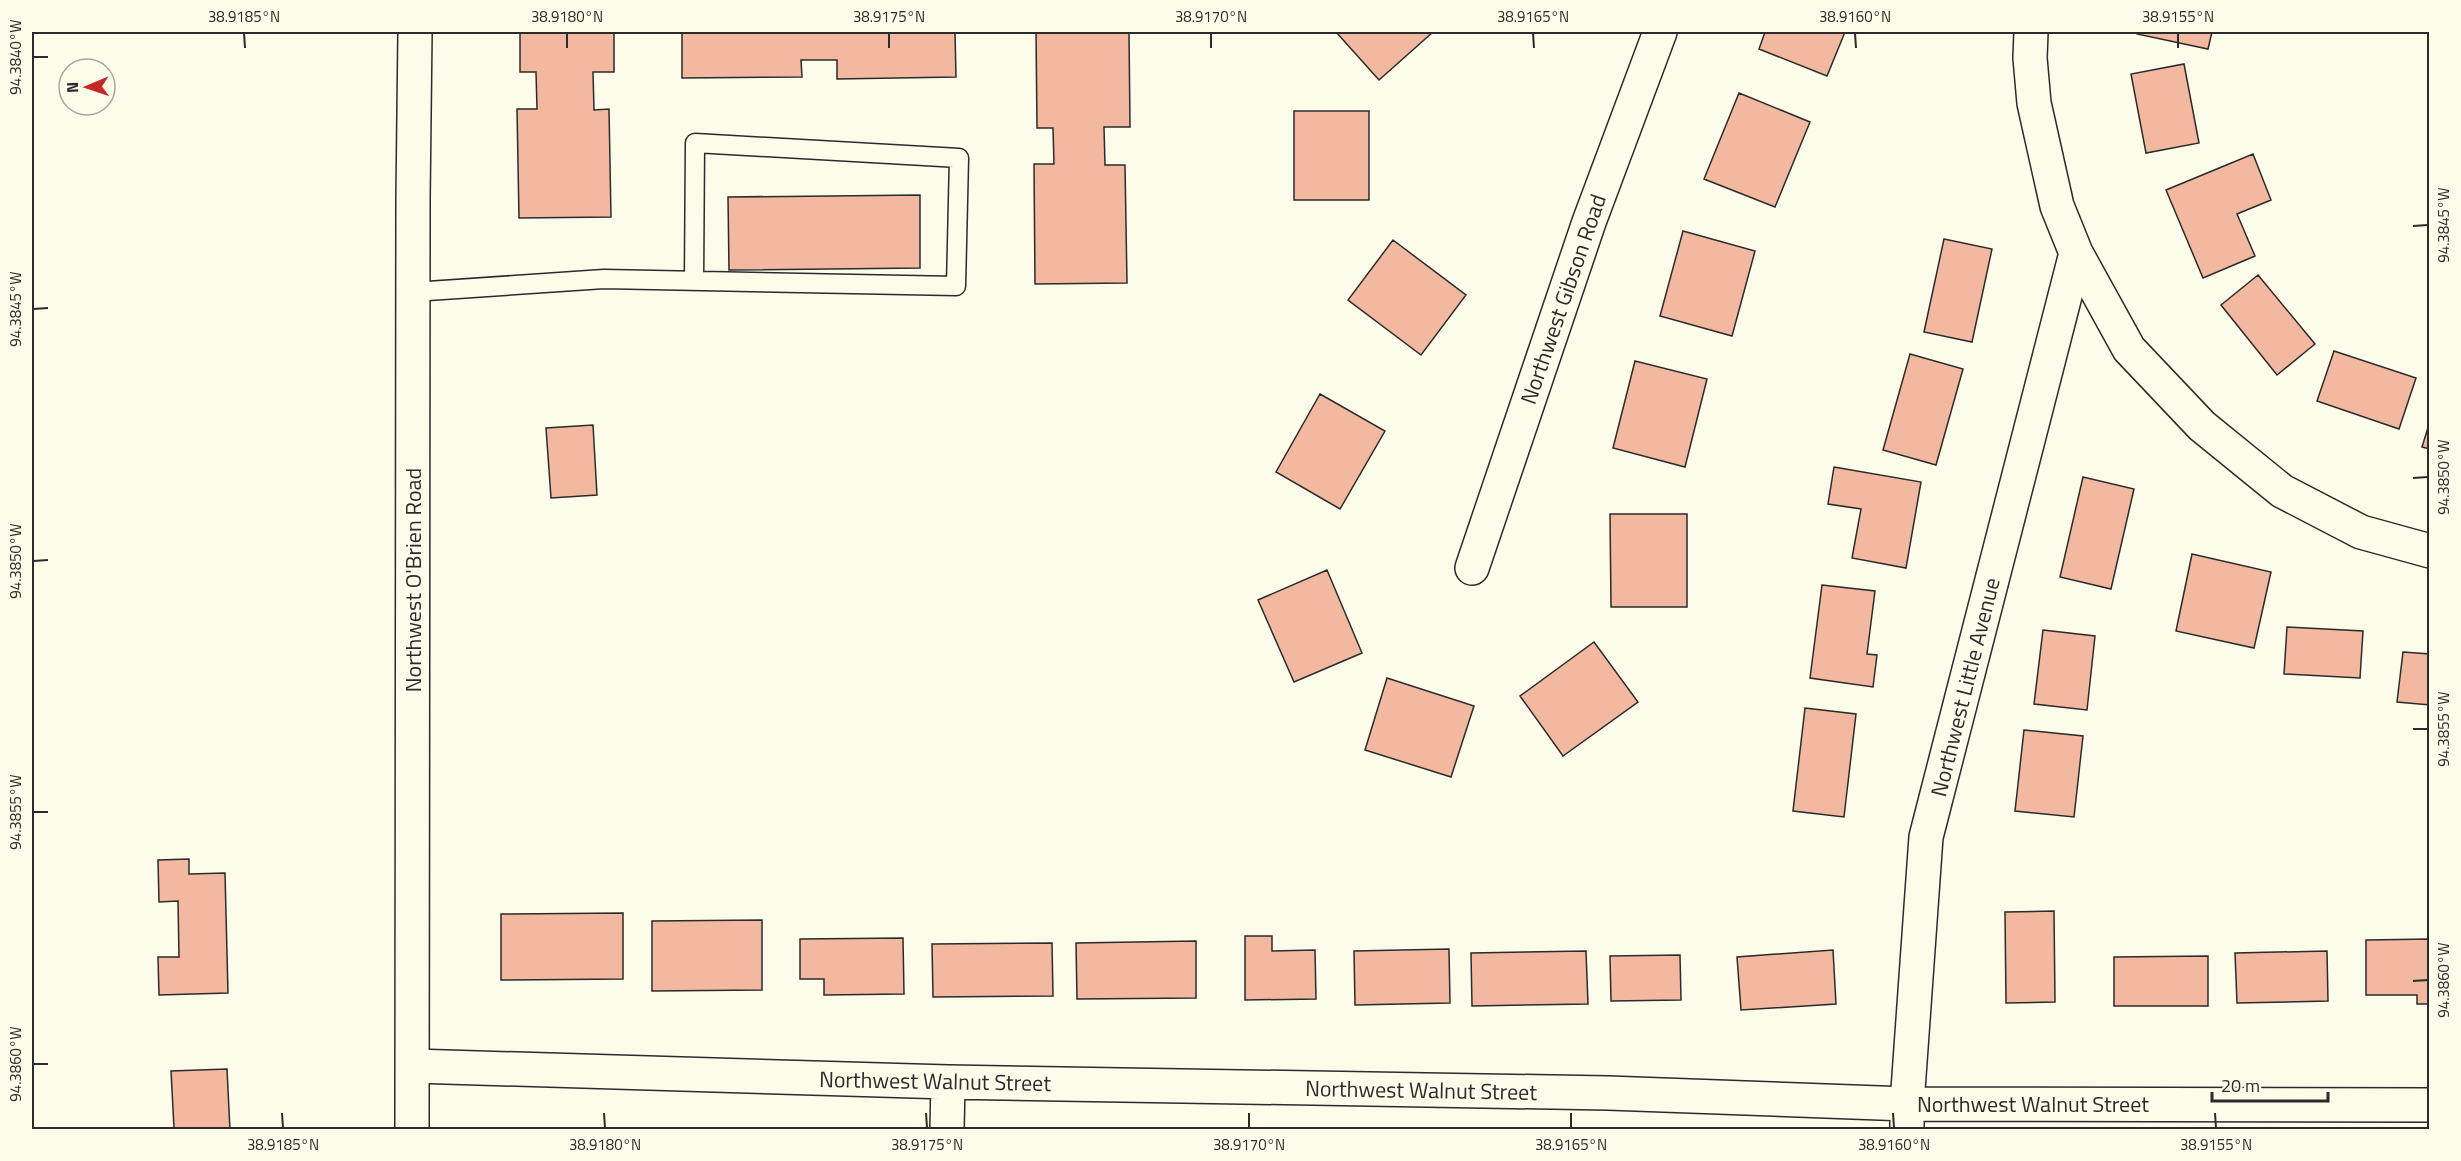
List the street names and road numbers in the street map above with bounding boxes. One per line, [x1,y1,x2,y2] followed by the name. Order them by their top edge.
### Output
[1511,189,1615,409] street label: Northwest Gibson Road
[396,468,430,692] street label: Northwest O'Brien Road
[1921,574,2009,800] street label: Northwest Little Avenue
[819,1062,1052,1100] street label: Northwest Walnut Street
[1305,1071,1538,1109] street label: Northwest Walnut Street
[1917,1087,2149,1121] street label: Northwest Walnut Street

